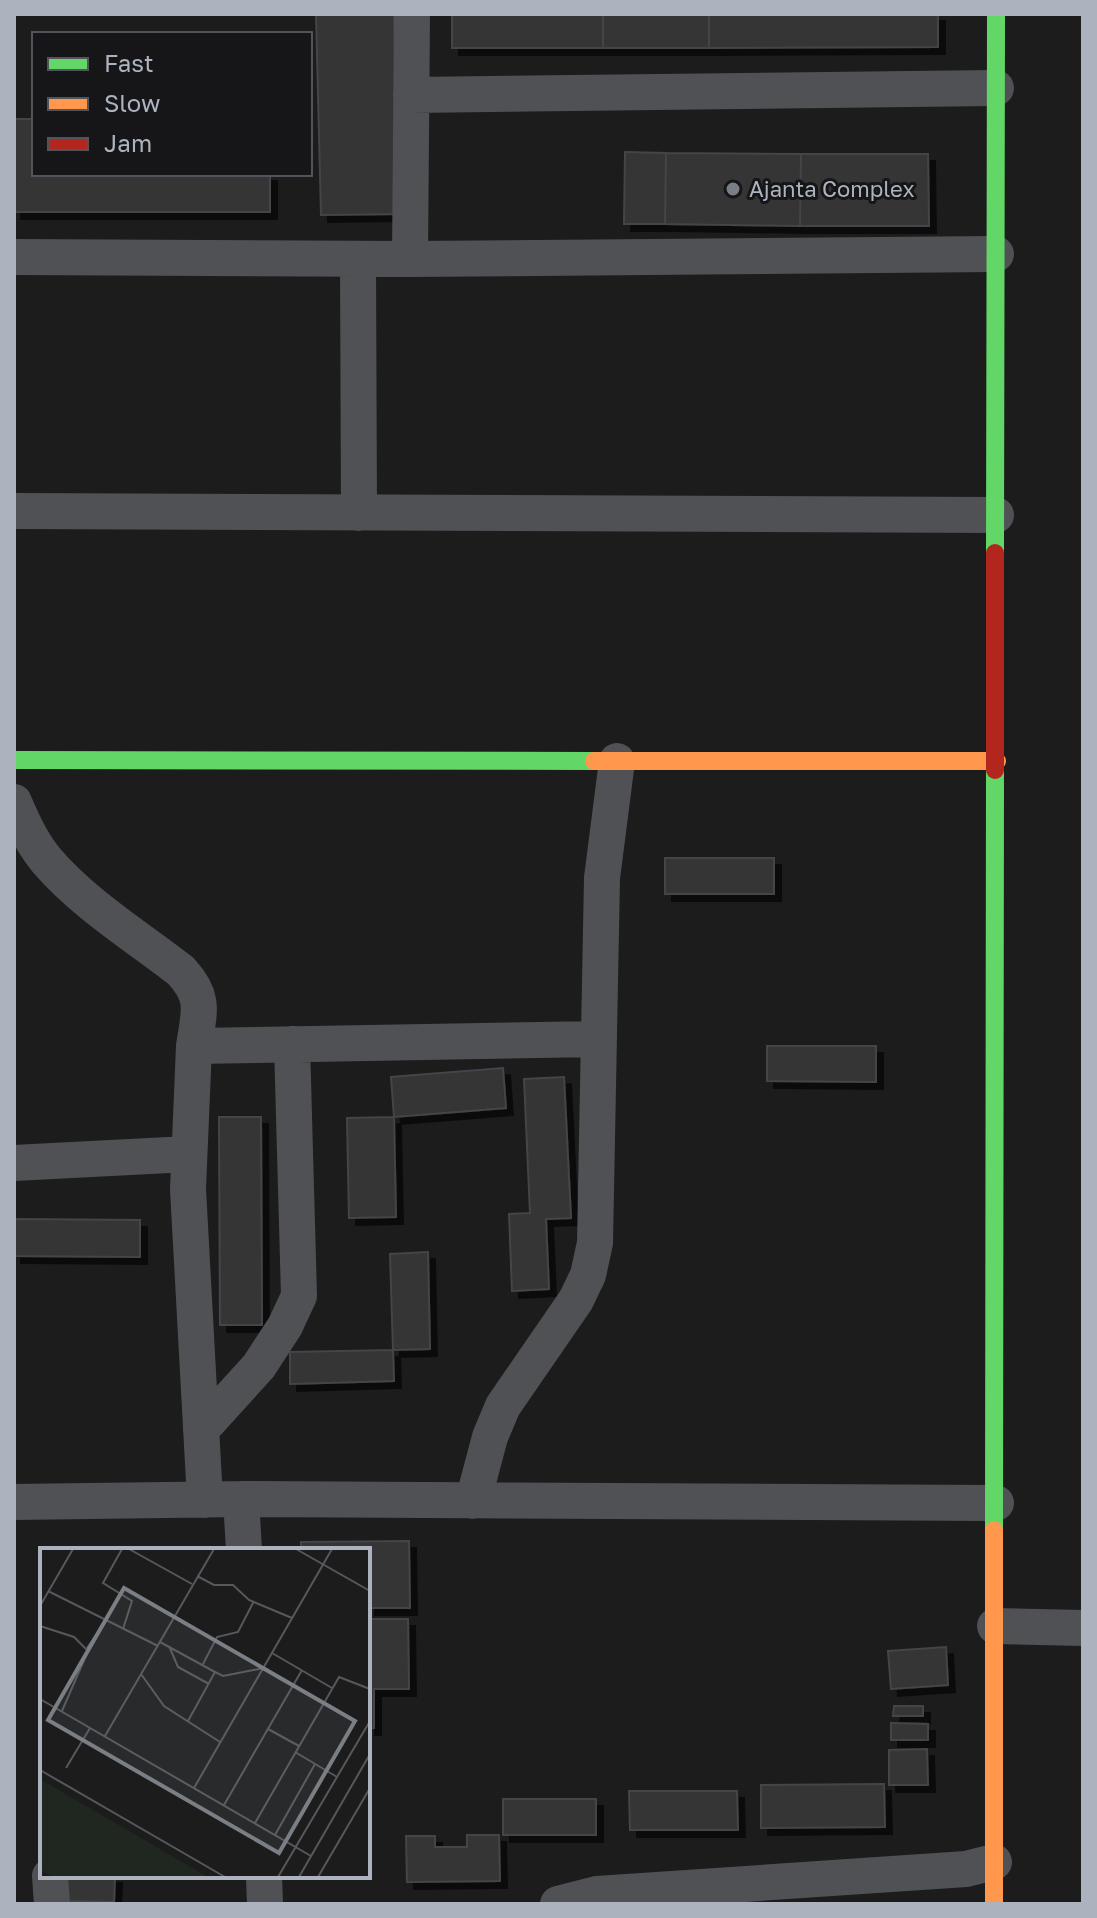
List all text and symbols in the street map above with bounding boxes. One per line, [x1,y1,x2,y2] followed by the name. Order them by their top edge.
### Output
[32,32,312,176] legend
[104,48,154,77] text: Fast
[104,88,160,117] text: Slow
[104,128,152,157] text: Jam
[749,175,915,202] place label: Ajanta Complex
[724,180,742,198] marker: Ajanta Complex
[40,1548,370,1878] inset map

